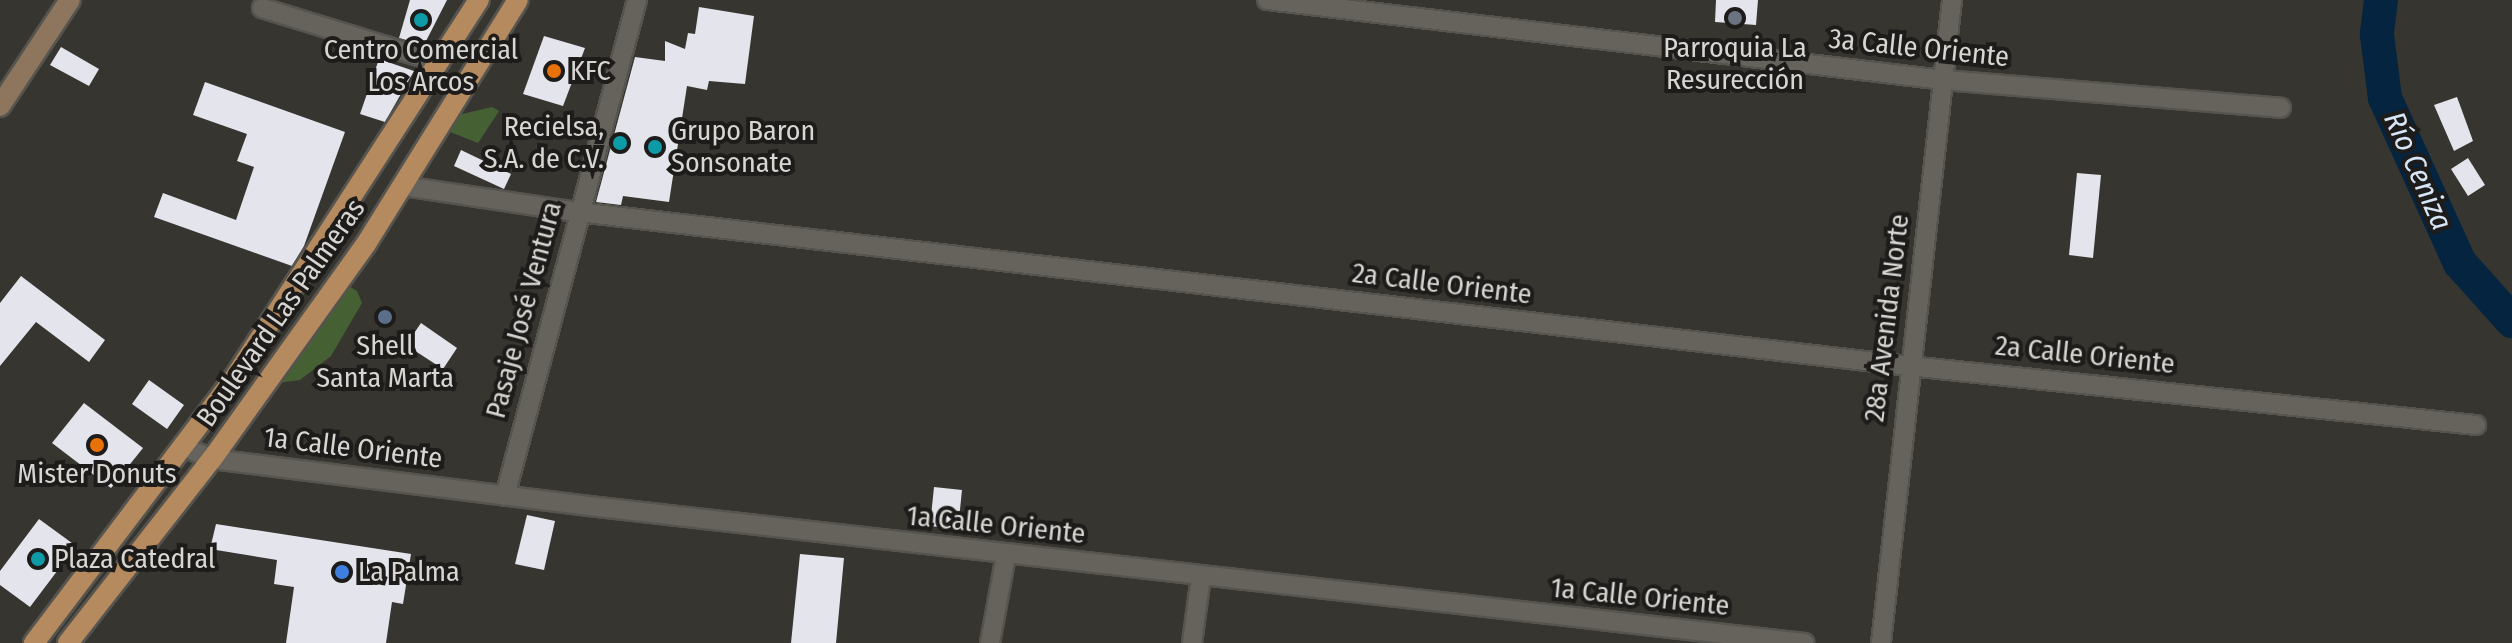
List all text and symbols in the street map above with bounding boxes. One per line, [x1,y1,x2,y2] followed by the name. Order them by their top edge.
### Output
[1726,9,1744,27] marker: Parroquia La Resurección
[412,11,430,29] marker: Centro Comercial Los Arcos
[1827,22,2011,74] street label: 3a Calle Oriente
[1663,31,1807,97] place label: Parroquia La Resurección
[324,33,518,99] place label: Centro Comercial Los Arcos
[570,54,611,88] place label: KFC
[545,62,563,80] marker: KFC
[2376,106,2460,236] water label: Río Ceniza
[484,110,604,176] place label: Recielsa, S.A. de C.V.
[671,114,815,180] place label: Grupo Baron Sonsonate
[611,134,629,152] marker: Recielsa, S.A. de C.V.
[646,138,664,156] marker: Grupo Baron Sonsonate
[190,193,372,433] street label: Boulevard Las Palmeras
[479,198,569,422] street label: Pasaje José Ventura
[1858,212,1916,424] street label: 28a Avenida Norte
[1350,256,1534,312] street label: 2a Calle Oriente
[376,308,394,326] marker: Shell Santa Marta
[316,329,454,395] place label: Shell Santa Marta
[1994,329,2176,381] street label: 2a Calle Oriente
[262,420,444,476] street label: 1a Calle Oriente
[88,436,106,454] marker: Mister Donuts
[17,457,177,491] place label: Mister Donuts
[905,499,1087,551] street label: 1a Calle Oriente
[54,542,215,576] place label: Plaza Catedral
[29,550,47,568] marker: Plaza Catedral
[358,555,460,589] place label: La Palma
[333,563,351,581] marker: La Palma
[1549,571,1731,623] street label: 1a Calle Oriente

